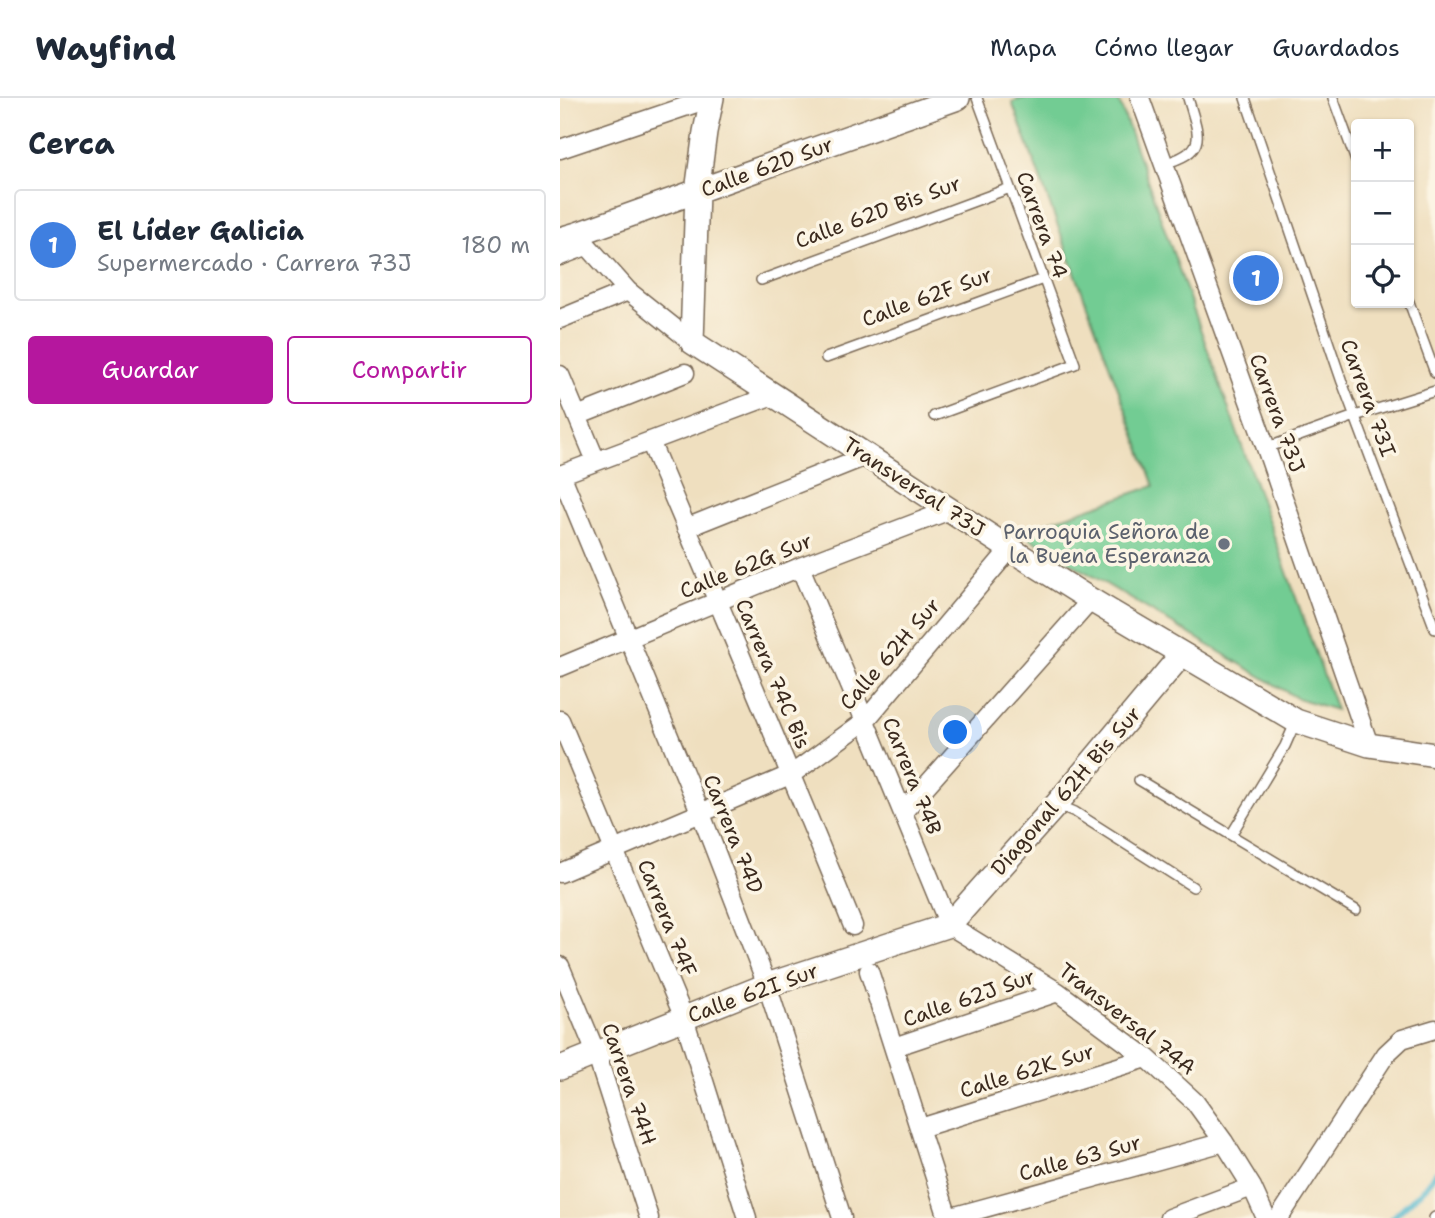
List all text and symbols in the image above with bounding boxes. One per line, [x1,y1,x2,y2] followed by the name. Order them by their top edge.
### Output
[35,26,176,71] text: Wayfind
[990,32,1056,64] text: Mapa
[1094,32,1234,64] text: Cómo llegar
[1272,32,1400,64] text: Guardados
[1351,119,1414,308] map controls
[1351,119,1414,182] button: +
[28,123,115,164] text: Cerca
[697,130,837,204] street label: Calle 62D Sur
[1010,168,1074,282] street label: Carrera 74
[791,169,965,255] street label: Calle 62D Bis Sur
[1351,182,1414,245] button: −
[97,213,304,248] text: El Líder Galicia
[48,230,58,260] text: 1
[461,230,530,260] text: 180 m
[1351,245,1414,308] button: locate
[97,248,412,278] text: Supermercado · Carrera 73J
[1233,252,1279,304] pin: 1
[858,260,996,334] street label: Calle 62F Sur
[1334,335,1402,461] street label: Carrera 73I
[28,336,273,404] button: Guardar
[287,336,532,404] button: Compartir
[1243,350,1311,476] street label: Carrera 73J
[838,431,990,543] street label: Transversal 73J
[1003,518,1210,570] place label: Parroquia Señora de la Buena Esperanza
[676,527,816,605] street label: Calle 62G Sur
[1216,536,1232,552] marker: Parroquia Señora de la Buena Esperanza
[833,592,947,716] street label: Calle 62H Sur
[729,595,817,753] street label: Carrera 74C Bis
[985,700,1147,882] street label: Diagonal 62H Bis Sur
[876,713,948,839] street label: Carrera 74B
[938,715,972,749] your location
[696,770,770,898] street label: Carrera 74D
[631,855,703,981] street label: Carrera 74F
[684,956,822,1030] street label: Calle 62I Sur
[1053,957,1201,1081] street label: Transversal 74A
[899,962,1039,1034] street label: Calle 62J Sur
[595,1019,663,1149] street label: Carrera 74H
[956,1037,1098,1105] street label: Calle 62K Sur
[1016,1128,1144,1188] street label: Calle 63 Sur

